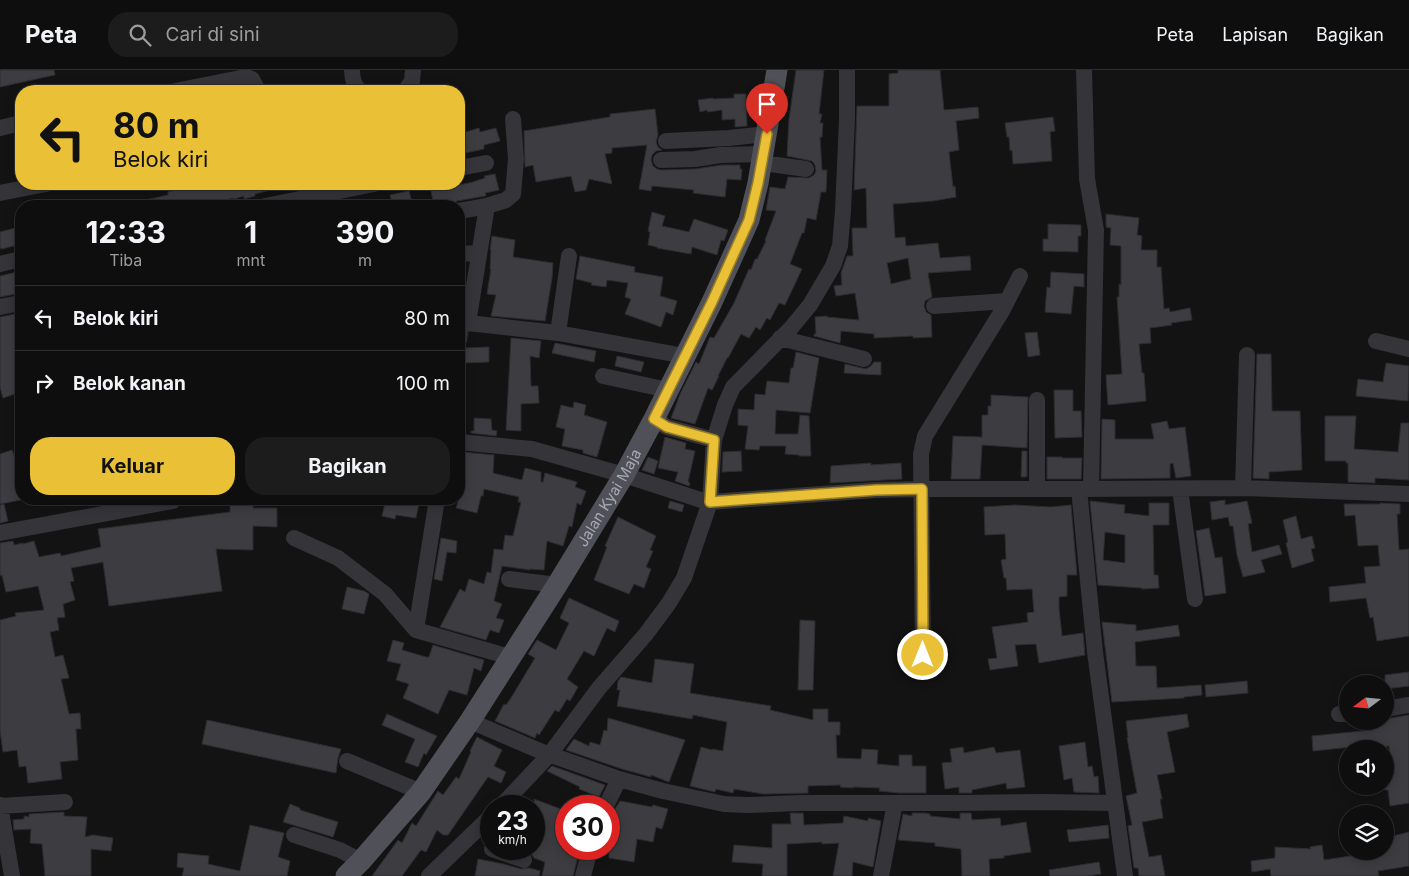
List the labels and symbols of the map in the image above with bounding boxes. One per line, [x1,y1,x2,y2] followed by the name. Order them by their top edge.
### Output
[746,83,788,134] pin
[573,446,645,550] street label: Jalan Kyai Maja
[896,628,948,680] position arrow
[1339,675,1394,730] north arrow
[555,795,620,860] speed limit sign: 30

